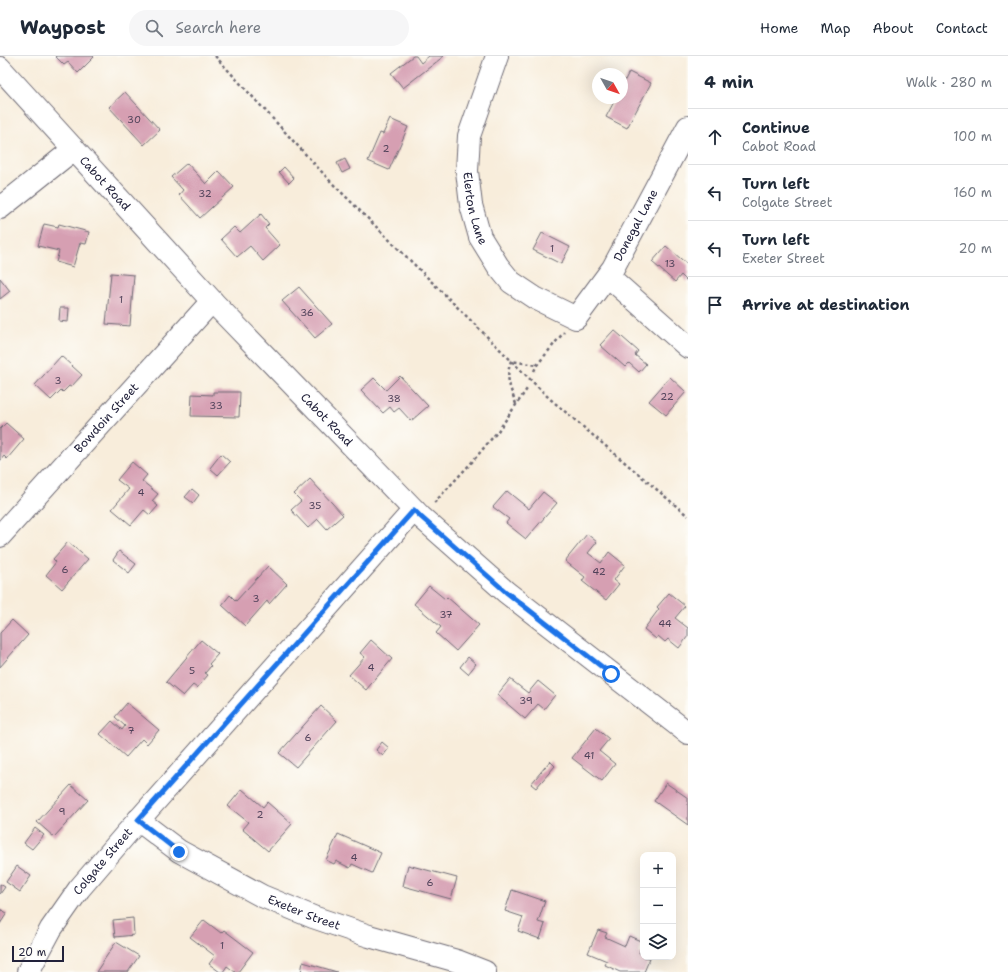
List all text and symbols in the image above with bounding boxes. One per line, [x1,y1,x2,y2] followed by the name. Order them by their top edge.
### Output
[129,10,409,46] search box
[20,15,105,40] text: Waypost
[143,17,165,39] icon: search
[175,18,261,38] text: Search here
[760,19,799,37] text: Home
[821,19,851,37] text: Map
[873,19,914,37] text: About
[936,19,988,37] text: Contact
[592,68,628,104] north arrow
[704,71,754,93] text: 4 min
[906,74,992,91] text: Walk · 280 m
[127,113,141,126] house number: 30
[742,118,810,138] text: Continue
[704,126,726,148] icon: ahead
[953,128,992,145] text: 100 m
[742,138,816,155] text: Cabot Road
[383,142,390,155] house number: 2
[76,153,134,214] street label: Cabot Road
[459,171,491,248] street label: Elerton Lane
[742,174,810,194] text: Turn left
[704,182,726,204] icon: left
[954,184,992,201] text: 160 m
[610,186,662,264] street label: Donegal Lane
[198,187,212,200] house number: 32
[742,194,832,211] text: Colgate Street
[742,230,810,250] text: Turn left
[704,238,726,260] icon: left
[959,240,992,257] text: 20 m
[550,242,554,255] house number: 1
[742,250,825,267] text: Exeter Street
[665,257,675,270] house number: 13
[119,293,123,306] house number: 1
[704,294,726,316] icon: arrive
[742,295,910,315] text: Arrive at destination
[300,306,314,319] house number: 36
[55,374,62,387] house number: 3
[71,379,142,456] street label: Bowdoin Street
[297,389,357,450] street label: Cabot Road
[660,390,674,403] house number: 22
[387,392,401,405] house number: 38
[209,399,223,412] house number: 33
[138,486,145,499] house number: 4
[309,499,321,512] house number: 35
[62,563,69,576] house number: 6
[592,565,606,578] house number: 42
[253,592,260,605] house number: 3
[439,608,453,621] house number: 37
[658,617,672,630] house number: 44
[368,661,375,674] house number: 4
[189,664,195,677] house number: 5
[602,665,620,683] route start
[519,694,533,707] house number: 39
[128,724,135,737] house number: 7
[305,731,312,744] house number: 6
[584,749,594,762] house number: 41
[59,805,66,818] house number: 9
[257,808,264,821] house number: 2
[69,824,136,898] street label: Colgate Street
[170,843,188,861] route end
[351,851,358,864] house number: 4
[640,852,676,960] map controls
[640,852,676,888] button: +
[427,876,434,889] house number: 6
[640,888,676,924] button: −
[265,891,342,934] street label: Exeter Street
[640,924,676,960] button: layers
[220,939,224,952] house number: 1
[12,944,64,963] scale bar
[18,945,46,960] text: 20 m

